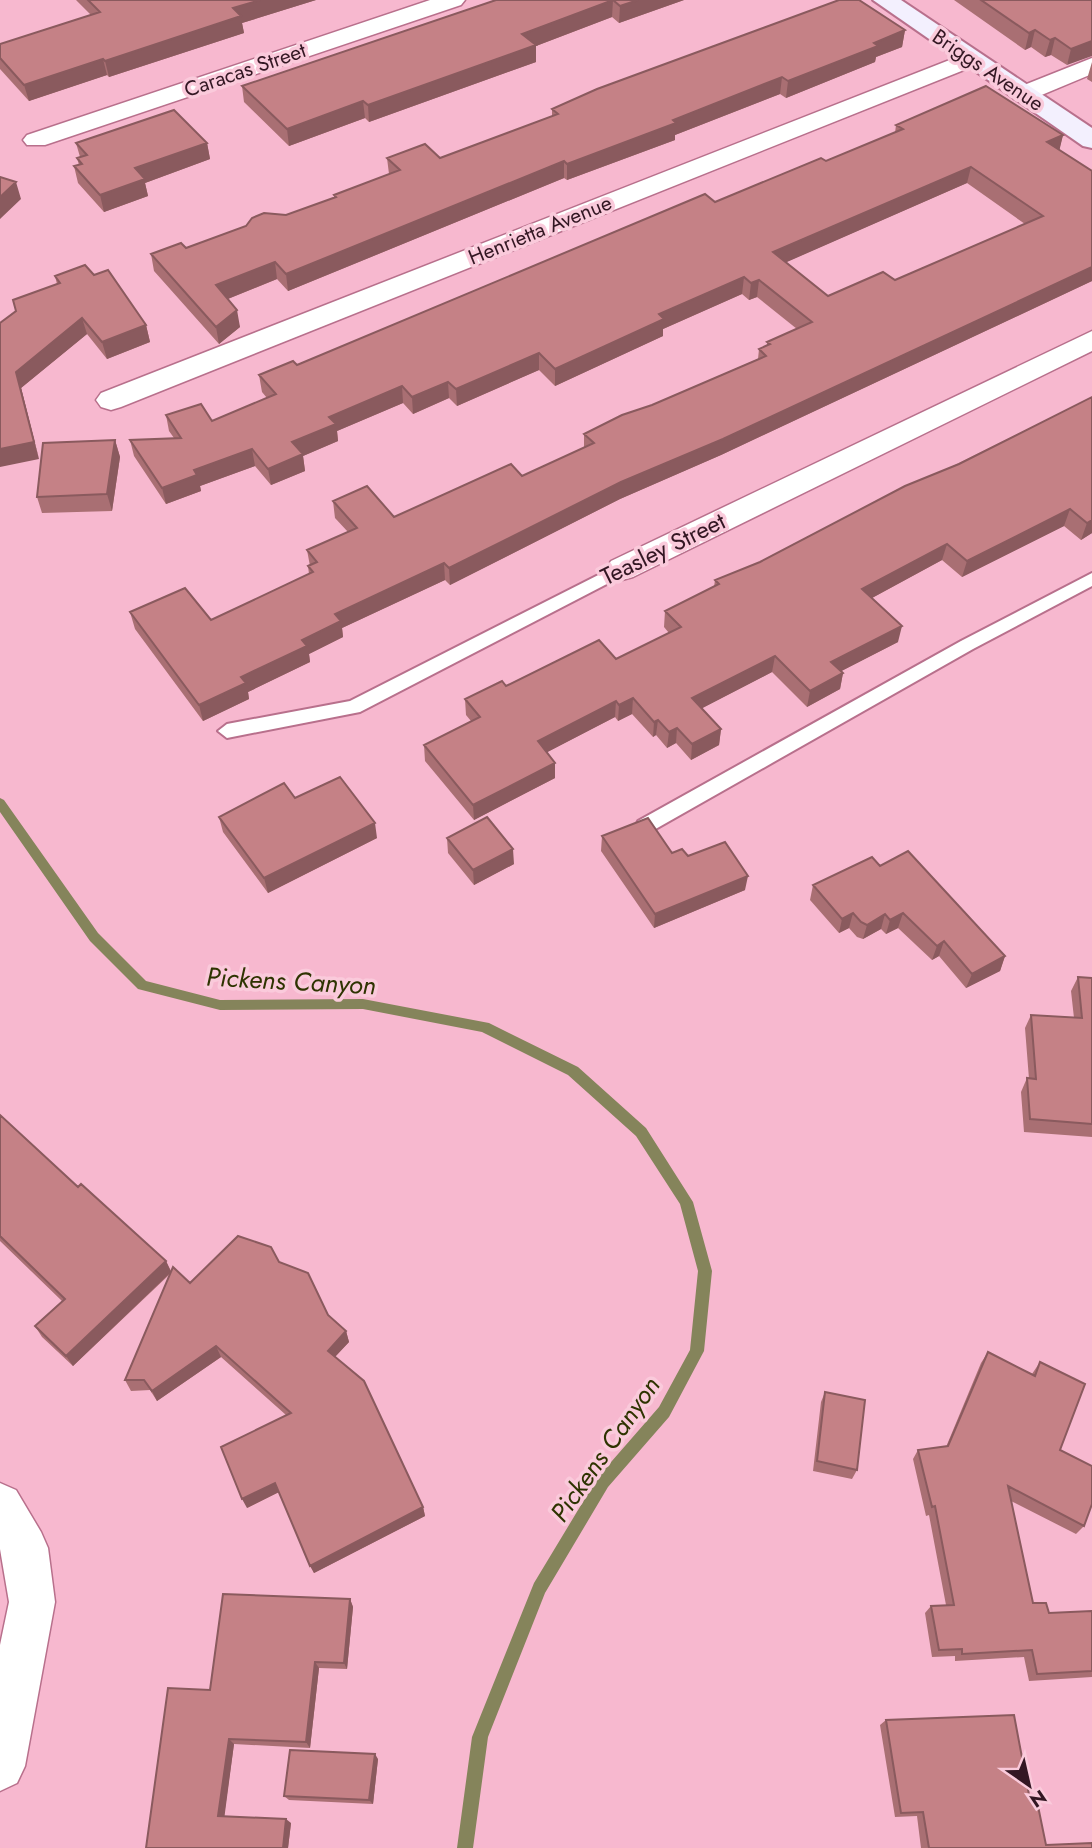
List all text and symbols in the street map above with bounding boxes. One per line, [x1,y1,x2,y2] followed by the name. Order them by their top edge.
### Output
[926,22,1050,118] street label: Briggs Avenue
[180,35,310,105] street label: Caracas Street
[464,188,616,272] street label: Henrietta Avenue
[594,503,731,594] street label: Teasley Street
[205,958,377,1004] water label: Pickens Canyon
[541,1369,669,1529] water label: Pickens Canyon
[994,1750,1064,1820] north arrow
[1024,1783,1052,1814] text: N

